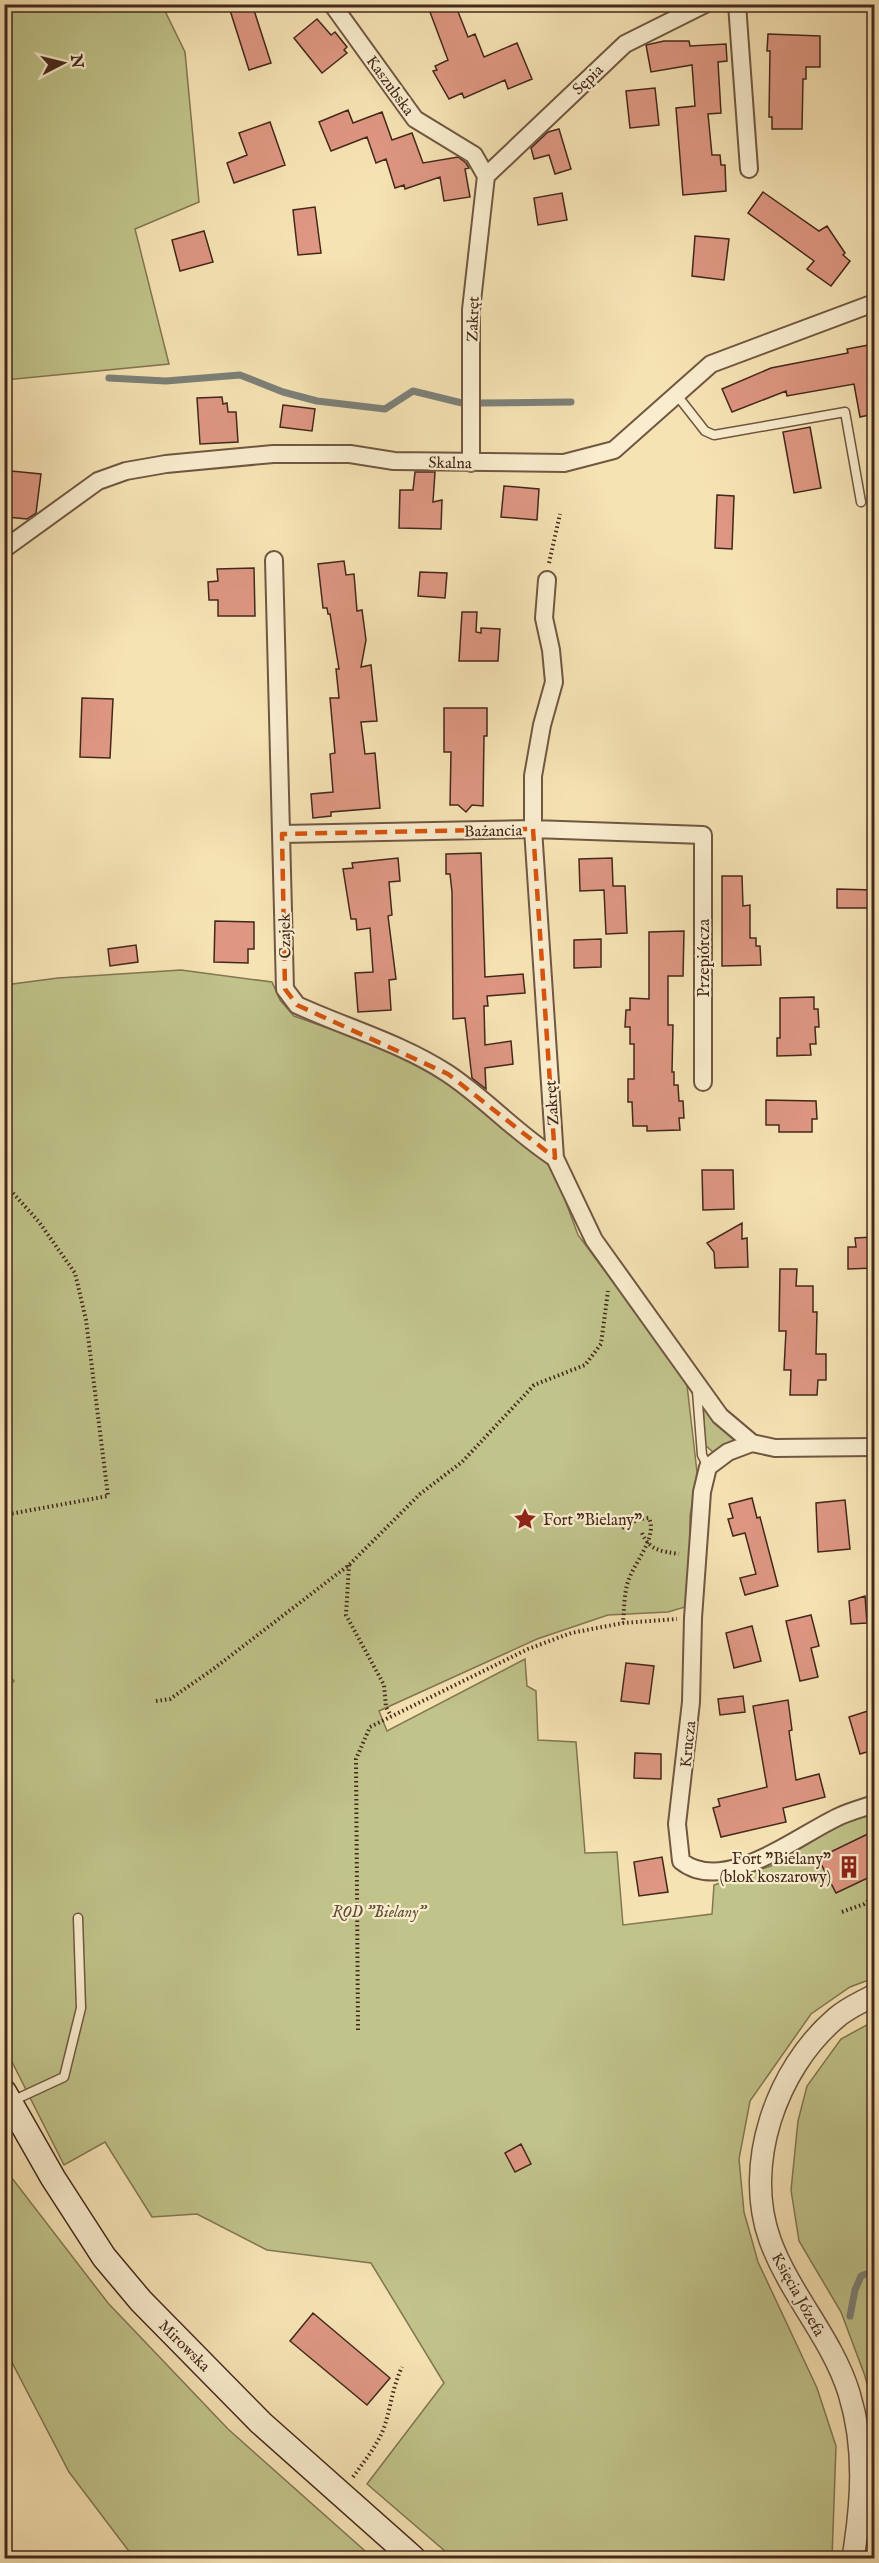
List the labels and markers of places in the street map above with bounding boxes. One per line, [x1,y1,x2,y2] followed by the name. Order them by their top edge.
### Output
[512,1506,538,1532] place icon: Fort "Bielany"
[543,1511,642,1531] place label: Fort "Bielany"
[719,1850,831,1888] place label: Fort "Bielany" (blok koszarowy)
[836,1854,862,1880] building icon: Fort "Bielany" (blok koszarowy)

